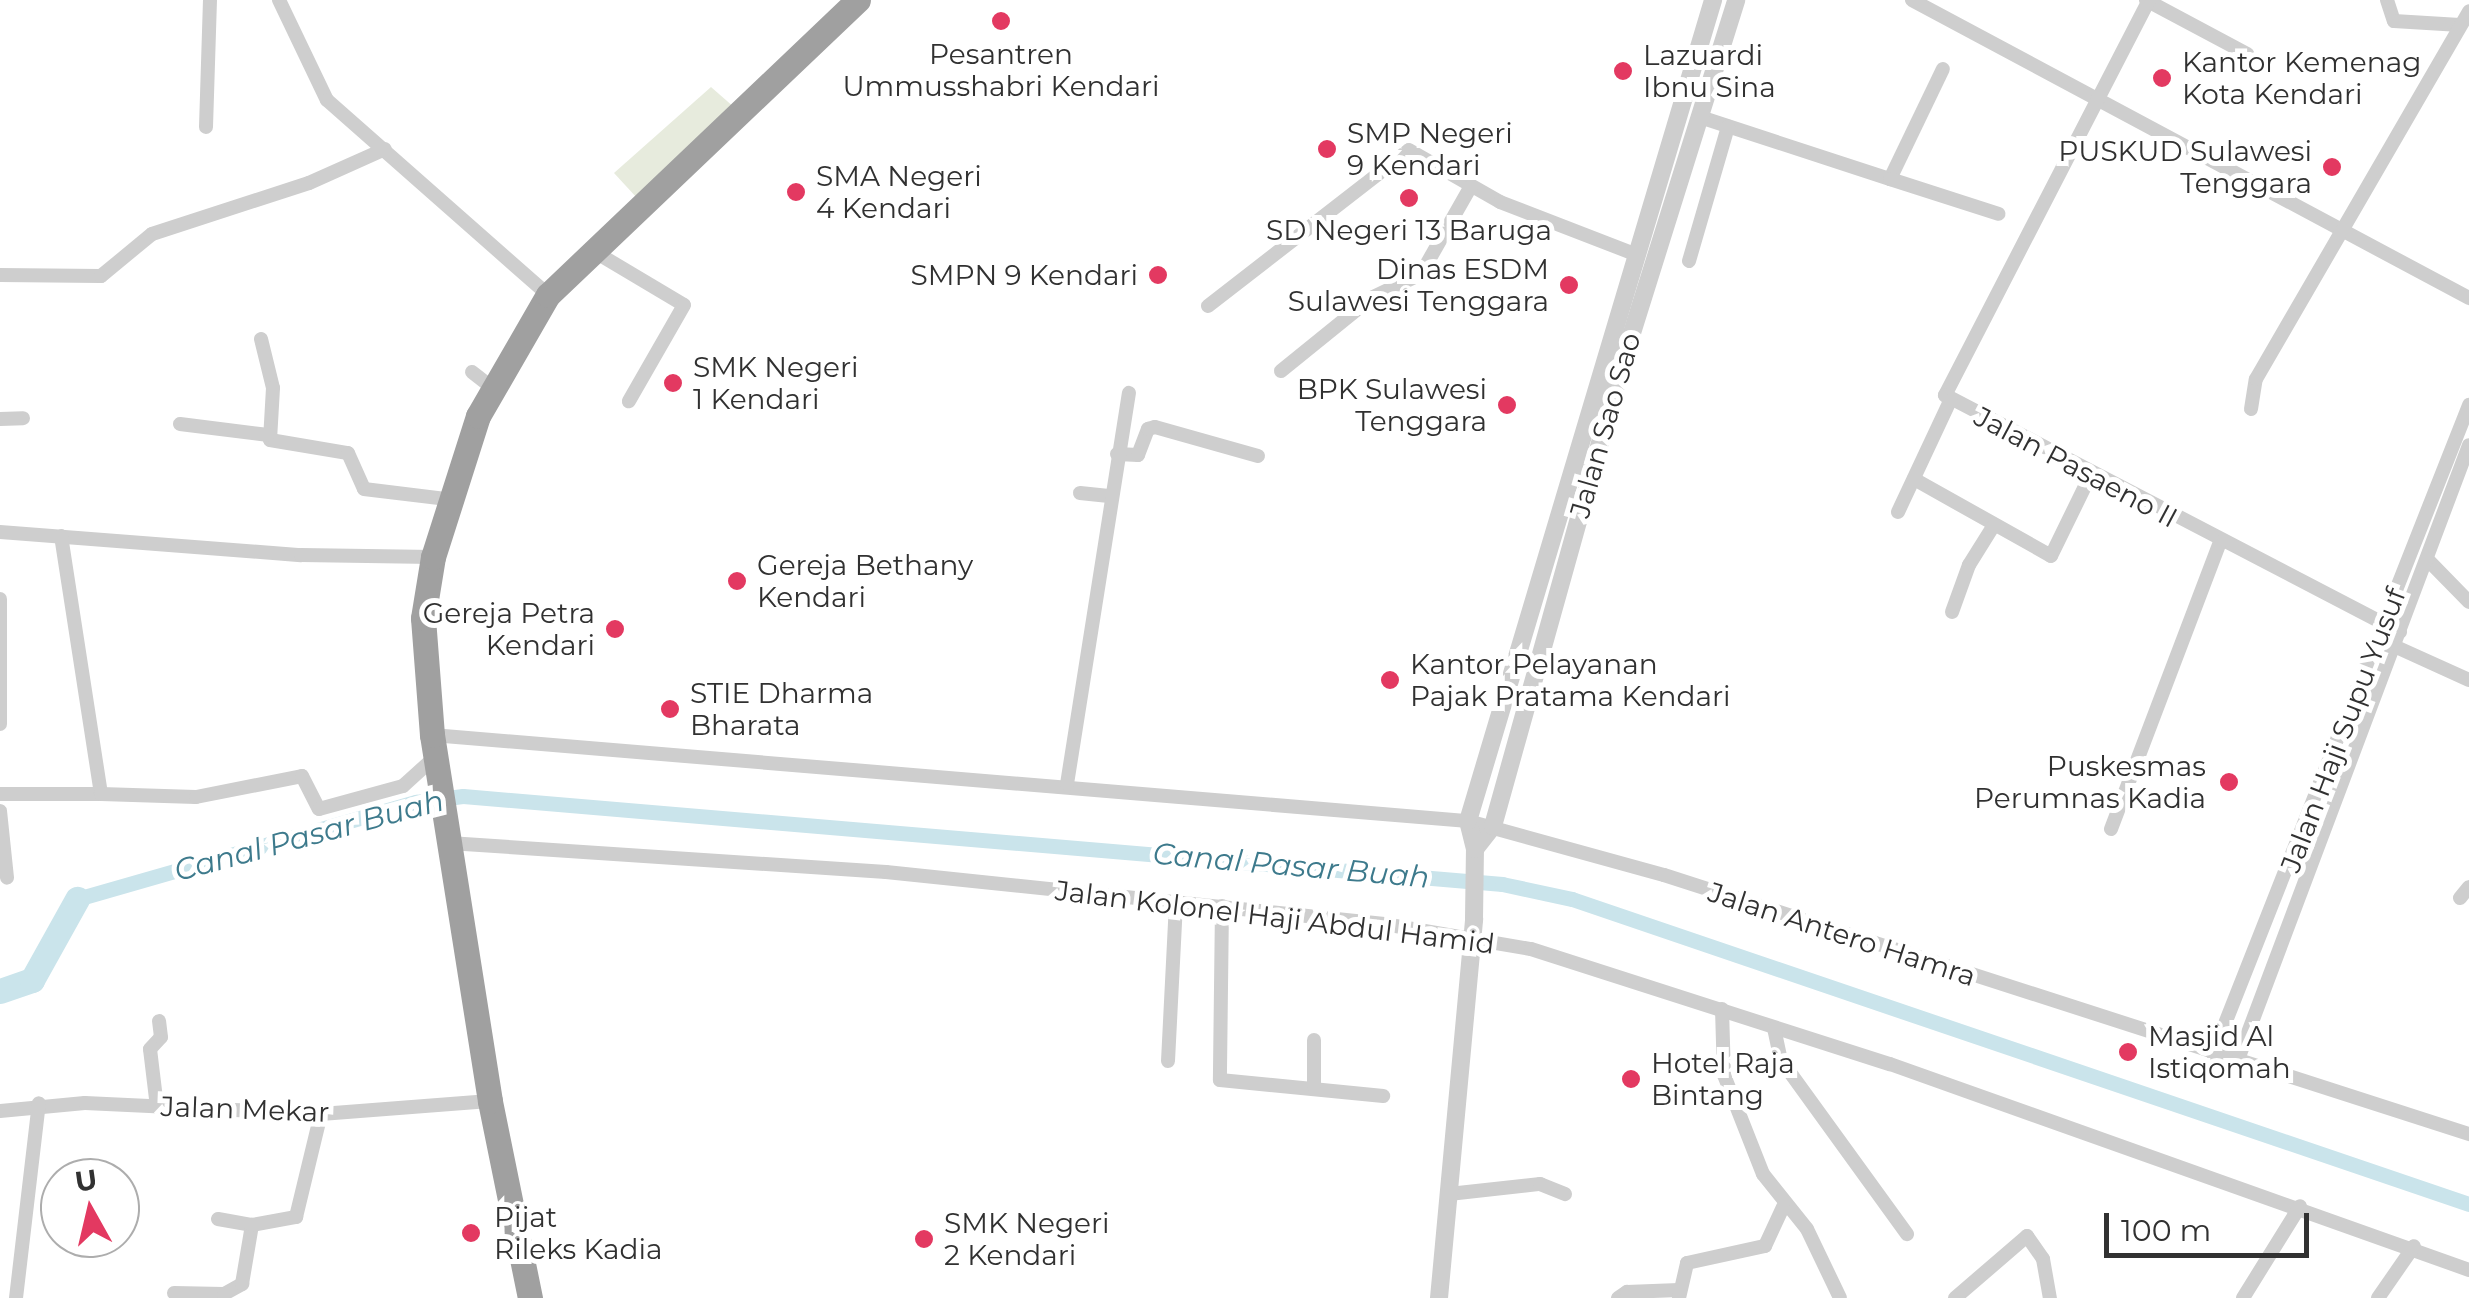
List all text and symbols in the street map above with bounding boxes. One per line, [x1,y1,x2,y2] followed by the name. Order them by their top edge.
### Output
[990,10,1012,32] marker: Pesantren Ummusshabri Kendari
[842,37,1160,103] place label: Pesantren Ummusshabri Kendari
[1643,38,1776,104] place label: Lazuardi Ibnu Sina
[2182,45,2421,111] place label: Kantor Kemenag Kota Kendari
[1612,60,1634,82] marker: Lazuardi Ibnu Sina
[2151,67,2173,89] marker: Kantor Kemenag Kota Kendari
[1347,116,1513,182] place label: SMP Negeri 9 Kendari
[2058,134,2312,200] place label: PUSKUD Sulawesi Tenggara
[1316,138,1338,160] marker: SMP Negeri 9 Kendari
[2321,156,2343,178] marker: PUSKUD Sulawesi Tenggara
[816,159,982,225] place label: SMA Negeri 4 Kendari
[785,181,807,203] marker: SMA Negeri 4 Kendari
[1398,187,1420,209] marker: SD Negeri 13 Baruga
[1266,213,1552,247] place label: SD Negeri 13 Baruga
[1288,252,1549,318] place label: Dinas ESDM Sulawesi Tenggara
[911,258,1138,292] place label: SMPN 9 Kendari
[1147,264,1169,286] marker: SMPN 9 Kendari
[1558,274,1580,296] marker: Dinas ESDM Sulawesi Tenggara
[1563,329,1647,521] street label: Jalan Sao Sao
[693,350,859,416] place label: SMK Negeri 1 Kendari
[662,372,684,394] marker: SMK Negeri 1 Kendari
[1297,372,1487,438] place label: BPK Sulawesi Tenggara
[1496,394,1518,416] marker: BPK Sulawesi Tenggara
[1969,399,2183,535] street label: Jalan Pasaeno II
[757,548,973,614] place label: Gereja Bethany Kendari
[726,570,748,592] marker: Gereja Bethany Kendari
[2273,583,2413,877] street label: Jalan Haji Supu Yusuf
[423,596,595,662] place label: Gereja Petra Kendari
[604,618,626,640] marker: Gereja Petra Kendari
[1410,647,1731,713] place label: Kantor Pelayanan Pajak Pratama Kendari
[1379,669,1401,691] marker: Kantor Pelayanan Pajak Pratama Kendari
[690,676,873,742] place label: STIE Dharma Bharata
[659,698,681,720] marker: STIE Dharma Bharata
[1974,749,2206,815] place label: Puskesmas Perumnas Kadia
[2216,769,2242,795] marker: Puskesmas Perumnas Kadia
[170,783,448,889] water label: Canal Pasar Buah
[1151,836,1431,896] water label: Canal Pasar Buah
[1053,873,1497,961] street label: Jalan Kolonel Haji Abdul Hamid
[1704,875,1980,993] street label: Jalan Antero Hamra
[2148,1019,2291,1085] place label: Masjid Al Istiqomah
[2117,1041,2139,1063] marker: Masjid Al Istiqomah
[1651,1046,1795,1112] place label: Hotel Raja Bintang
[1620,1068,1642,1090] marker: Hotel Raja Bintang
[160,1089,330,1129] street label: Jalan Mekar
[40,1158,140,1258] north arrow
[73,1162,99,1199] text: U
[2109,1193,2314,1255] scale bar
[494,1200,663,1266] place label: Pijat Rileks Kadia
[944,1206,1110,1272] place label: SMK Negeri 2 Kendari
[2121,1212,2211,1249] text: 100 m
[458,1220,484,1246] marker: Pijat Rileks Kadia
[913,1228,935,1250] marker: SMK Negeri 2 Kendari

